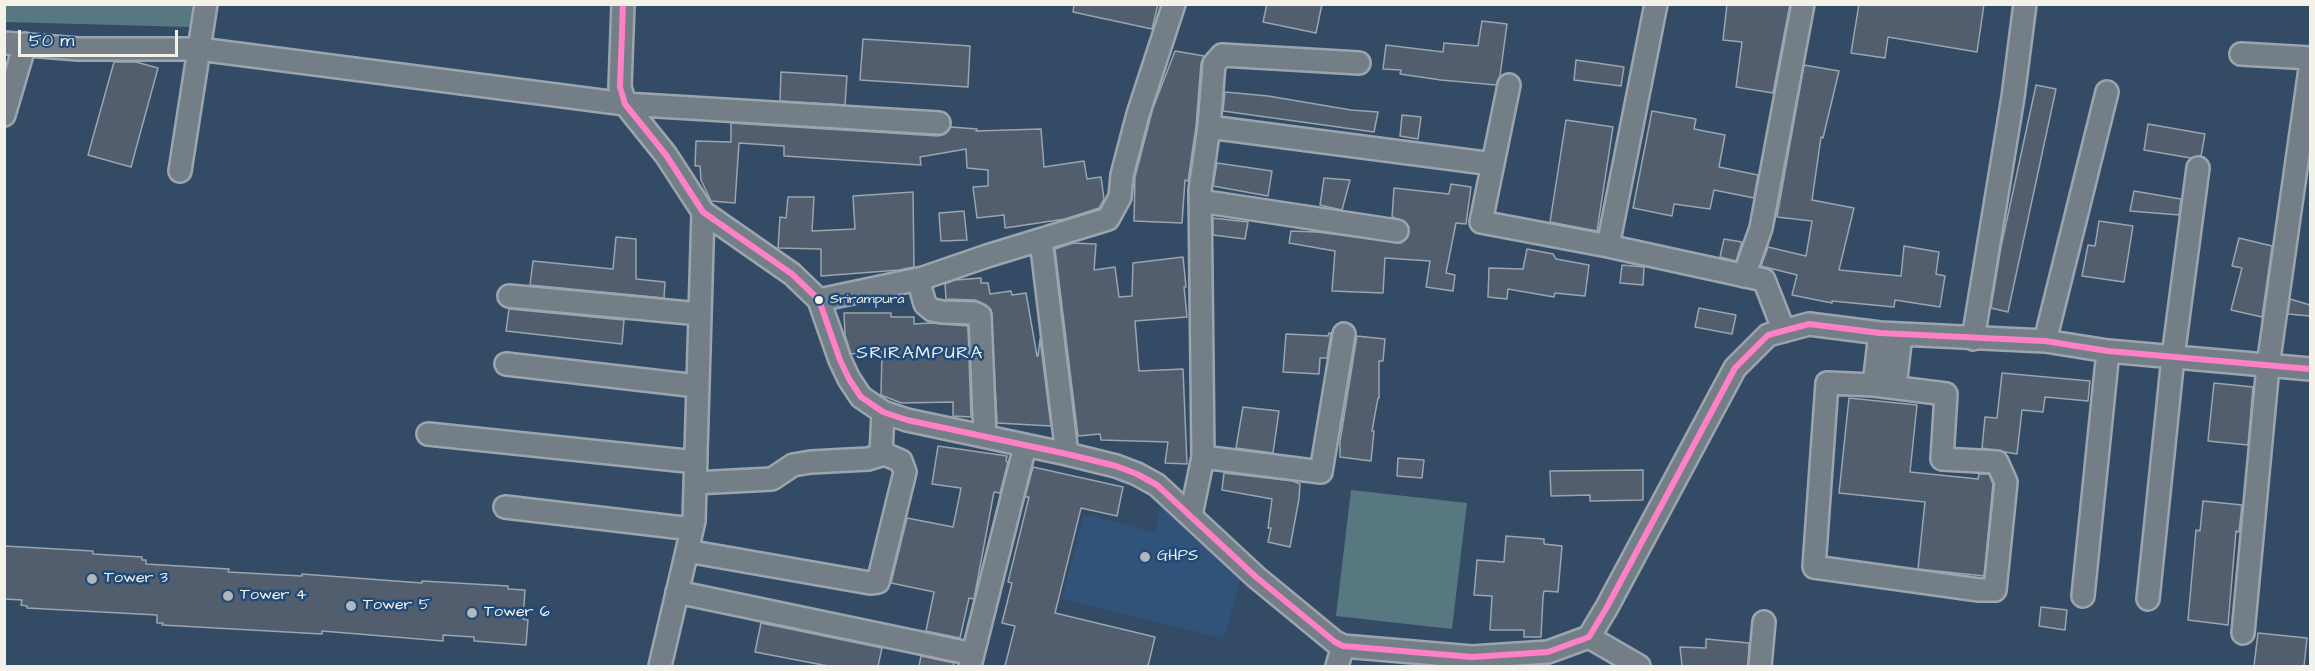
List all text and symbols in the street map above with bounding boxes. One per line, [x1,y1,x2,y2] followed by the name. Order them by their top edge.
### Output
[21,18,182,56] scale bar
[29,28,74,53] text: 50 m
[830,292,904,308] place label: Srirampura
[813,294,825,306] marker: Srirampura
[856,343,984,365] district label: SRIRAMPURA
[1157,547,1198,567] place label: GHPS
[1138,550,1152,564] marker: GHPS
[104,569,168,589] place label: Tower 3
[85,572,99,586] marker: Tower 3
[240,586,307,606] place label: Tower 4
[221,589,235,603] marker: Tower 4
[363,596,430,616] place label: Tower 5
[344,599,358,613] marker: Tower 5
[484,603,550,623] place label: Tower 6
[465,606,479,620] marker: Tower 6

